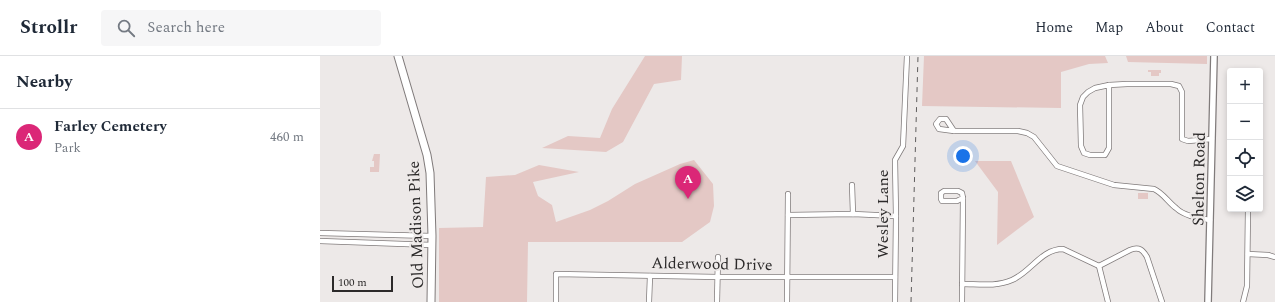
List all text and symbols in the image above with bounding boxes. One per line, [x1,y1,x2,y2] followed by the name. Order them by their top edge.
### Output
[101,10,381,46] search box
[20,13,77,42] text: Strollr
[147,16,225,39] text: Search here
[115,17,137,39] icon: search
[1035,17,1073,38] text: Home
[1095,17,1123,38] text: Map
[1145,17,1184,38] text: About
[1206,17,1255,38] text: Contact
[1227,68,1263,212] map controls
[1227,68,1263,104] button: +
[16,69,72,95] text: Nearby
[1227,104,1263,140] button: −
[54,115,167,138] text: Farley Cemetery
[24,127,34,147] text: A
[270,127,304,147] text: 460 m
[1186,132,1212,226] street label: Shelton Road
[54,138,81,158] text: Park
[1227,140,1263,176] button: locate
[953,146,973,166] your location
[402,161,430,289] street label: Old Madison Pike
[675,166,701,199] pin: A
[871,169,895,259] street label: Wesley Lane
[1227,176,1263,212] button: layers
[651,251,773,277] street label: Alderwood Drive
[332,274,393,293] scale bar
[338,274,367,291] text: 100 m

